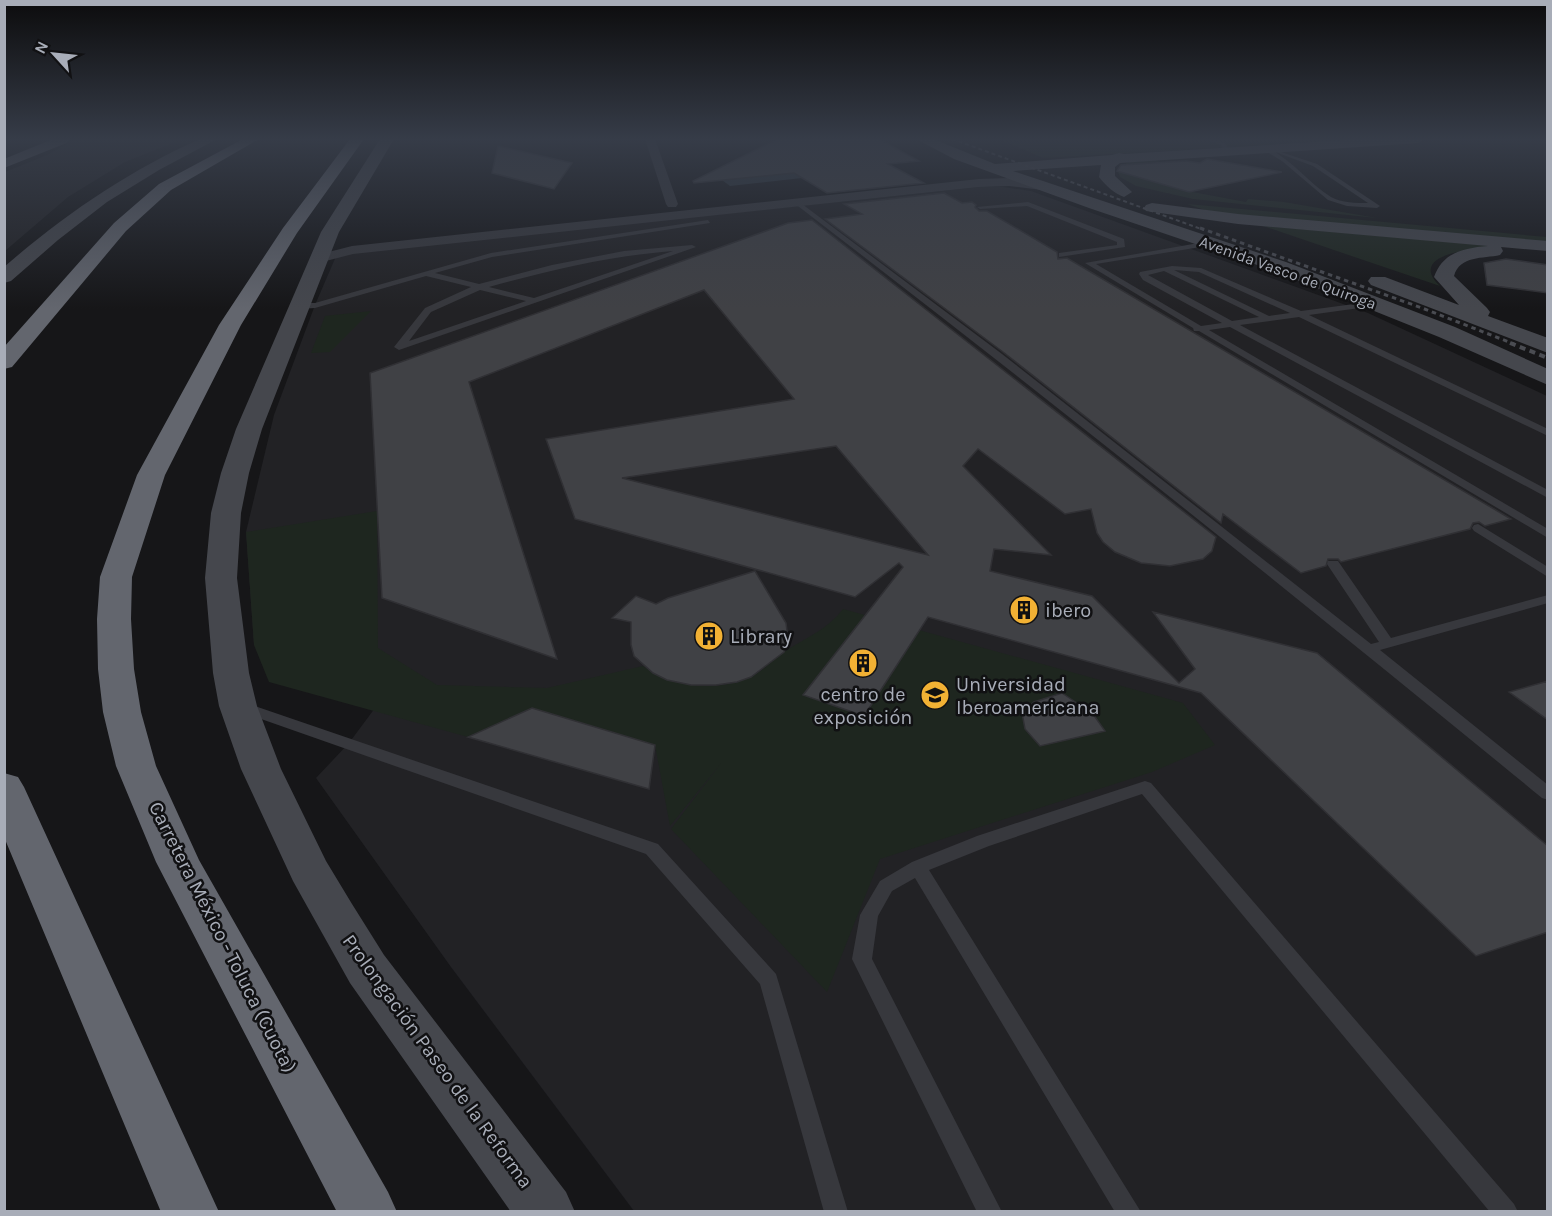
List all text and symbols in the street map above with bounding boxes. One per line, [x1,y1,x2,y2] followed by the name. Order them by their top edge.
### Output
[24,24,84,84] north arrow
[30,38,52,57] text: N
[1197,232,1379,313] street label: Avenida Vasco de Quiroga
[1008,594,1040,626] building icon: ibero
[1045,599,1091,622] place label: ibero
[693,620,725,652] building icon: Library
[730,625,792,648] place label: Library
[847,647,879,679] building icon: centro de exposición
[956,673,1099,719] place label: Universidad Iberoamericana
[919,679,951,711] school or university icon: Universidad Iberoamericana
[814,683,912,729] place label: centro de exposición
[144,798,301,1077] street label: Carretera México - Toluca (Cuota)
[338,930,537,1193] street label: Prolongación Paseo de la Reforma

